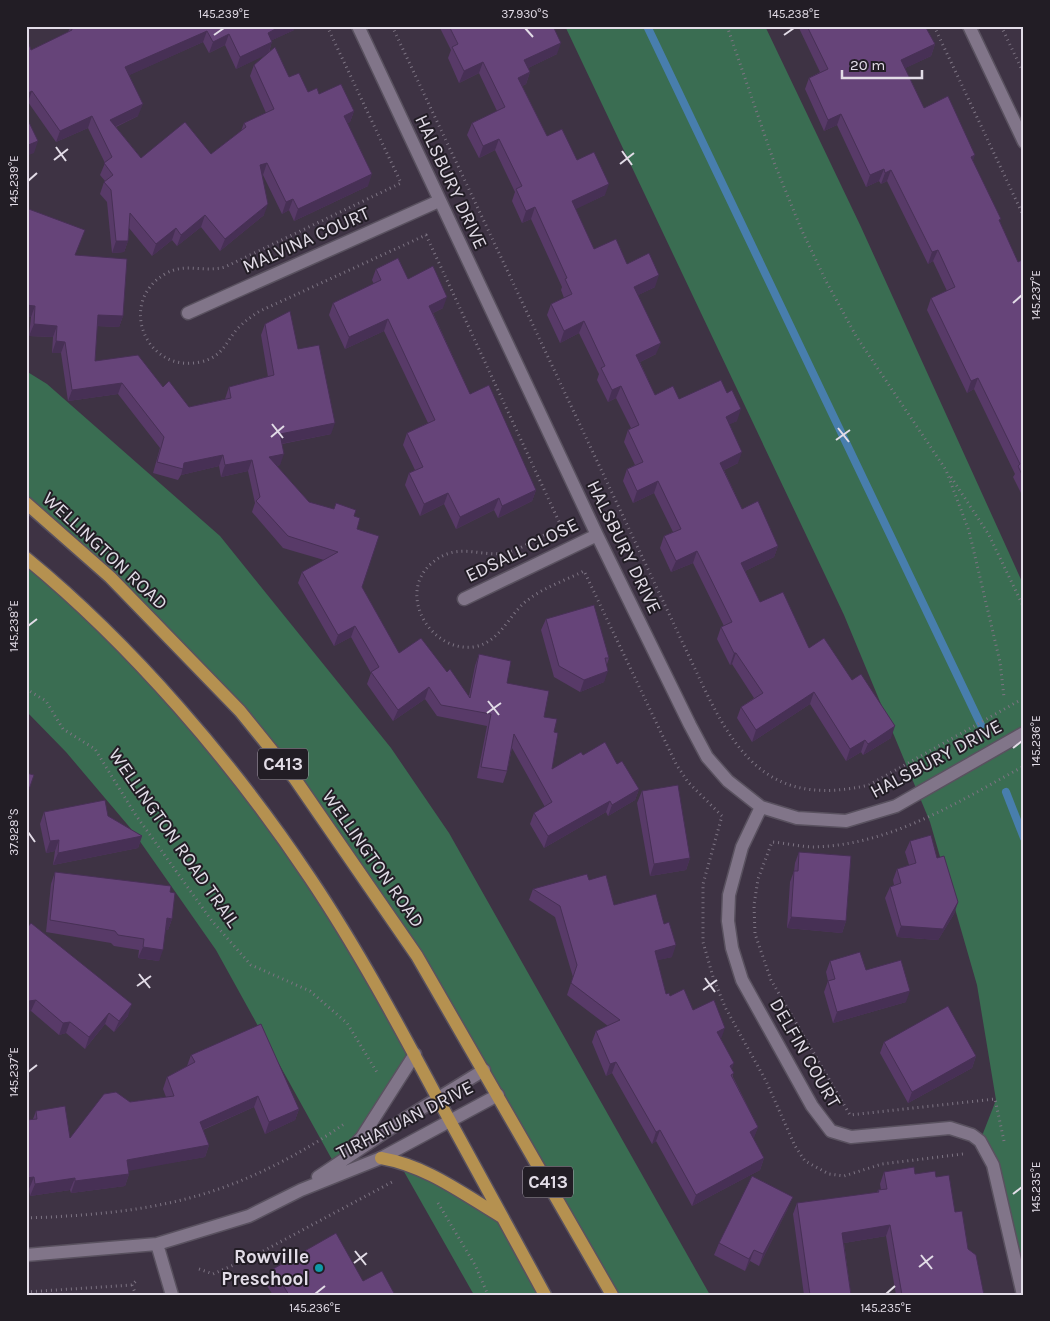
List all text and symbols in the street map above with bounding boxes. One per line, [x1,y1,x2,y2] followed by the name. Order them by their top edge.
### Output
[198,7,250,21] text: 145.239°E
[501,7,549,21] text: 37.930°S
[768,7,820,21] text: 145.238°E
[842,48,922,80] scale bar
[850,56,885,74] text: 20 m
[410,111,492,253] street label: HALSBURY DRIVE
[7,155,21,207] text: 145.239°E
[239,202,373,278] street label: MALVINA COURT
[1029,270,1043,320] text: 145.237°E
[582,477,666,617] street label: HALSBURY DRIVE
[38,488,172,614] street label: WELLINGTON ROAD
[462,513,582,587] street label: EDSALL CLOSE
[7,600,21,652] text: 145.238°E
[867,715,1005,803] street label: HALSBURY DRIVE
[1029,715,1043,767] text: 145.236°E
[104,744,244,932] street label: WELLINGTON ROAD TRAIL
[258,749,308,780] road number: C413
[317,786,429,932] street label: WELLINGTON ROAD
[7,808,21,856] text: 37.928°S
[765,995,845,1112] street label: DELFIN COURT
[7,1047,21,1097] text: 145.237°E
[333,1076,477,1164] street label: TIRHATUAN DRIVE
[1029,1161,1043,1213] text: 145.235°E
[523,1166,573,1198] road number: C413
[221,1246,309,1290] place label: Rowville Preschool
[313,1262,325,1274] marker: Rowville Preschool
[289,1301,341,1315] text: 145.236°E
[860,1301,912,1315] text: 145.235°E

